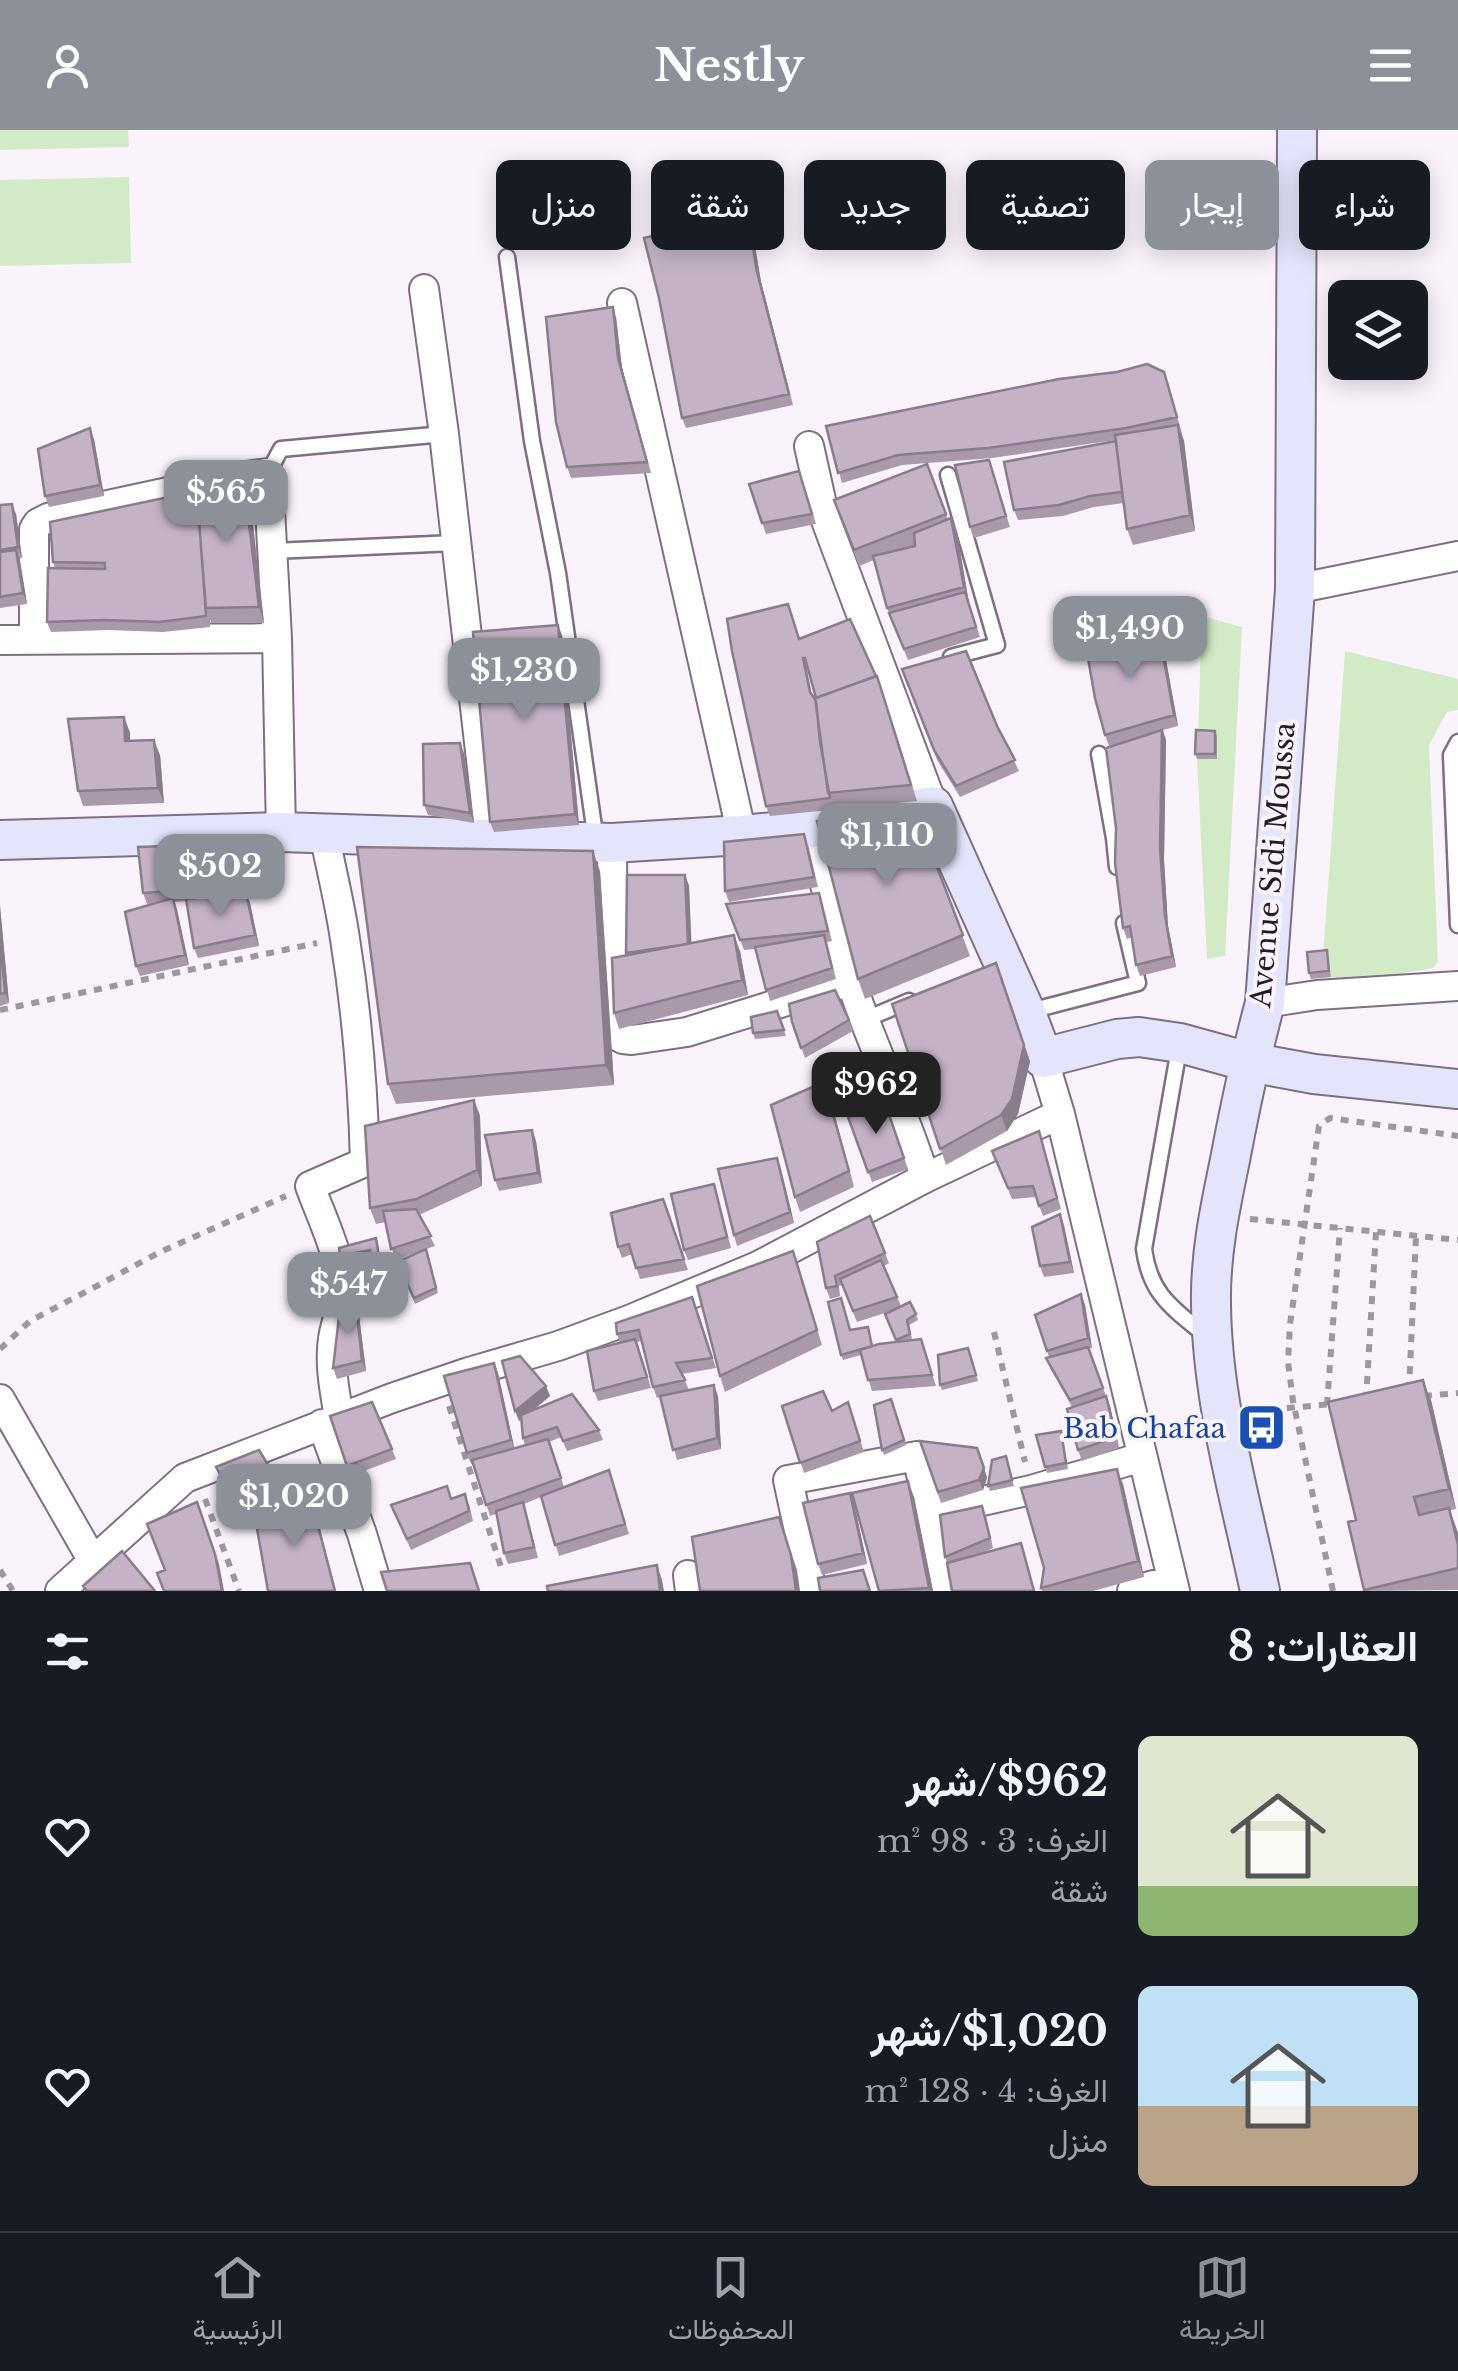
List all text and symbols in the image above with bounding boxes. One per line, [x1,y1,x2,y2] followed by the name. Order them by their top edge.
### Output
[654,37,804,93] text: Nestly
[40,38,95,93] icon: person
[1363,38,1418,93] icon: menu
[496,160,631,250] chip: منزل
[651,160,784,250] chip: شقة
[804,160,946,250] chip: جديد
[966,160,1125,250] chip: تصفية
[1145,160,1279,250] chip: إيجار
[1299,160,1430,250] chip: شراء
[1328,280,1428,380] map controls
[1328,280,1428,380] button: layers
[167,460,285,545] pin: $565
[186,472,266,512] text: $565
[1049,596,1211,681] pin: $1,490
[1075,608,1185,648] text: $1,490
[443,638,605,723] pin: $1,230
[470,650,578,690] text: $1,230
[1243,720,1303,1010] street label: Avenue Sidi Moussa
[806,803,968,888] pin: $1,110
[839,815,935,855] text: $1,110
[161,834,279,919] pin: $502
[178,846,262,886] text: $502
[817,1052,935,1137] pin: $962
[834,1064,918,1104] text: $962
[289,1252,407,1337] pin: $547
[309,1264,387,1304] text: $547
[1235,1402,1287,1454] bus stop icon: Bab Chafaa
[1063,1411,1226,1446] place label: Bab Chafaa
[213,1464,375,1549] pin: $1,020
[238,1476,350,1516] text: $1,020
[1227,1620,1418,1672] text: العقارات: 8
[40,1624,95,1679] icon: filters
[906,1755,1108,1807] text: $962/شهر
[1218,1776,1338,1896] icon: home
[40,1809,95,1864] icon: heart
[877,1821,1108,1861] text: الغرف: 3 · 98 m²
[1050,1871,1108,1911] text: شقة
[871,2005,1108,2057] text: $1,020/شهر
[1218,2026,1338,2146] icon: home
[40,2059,95,2114] icon: heart
[865,2071,1108,2111] text: الغرف: 4 · 128 m²
[1048,2121,1108,2161] text: منزل
[192,2250,283,2354] tab: الرئيسية
[668,2250,794,2354] tab: المحفوظات
[1179,2250,1266,2354] tab: الخريطة

